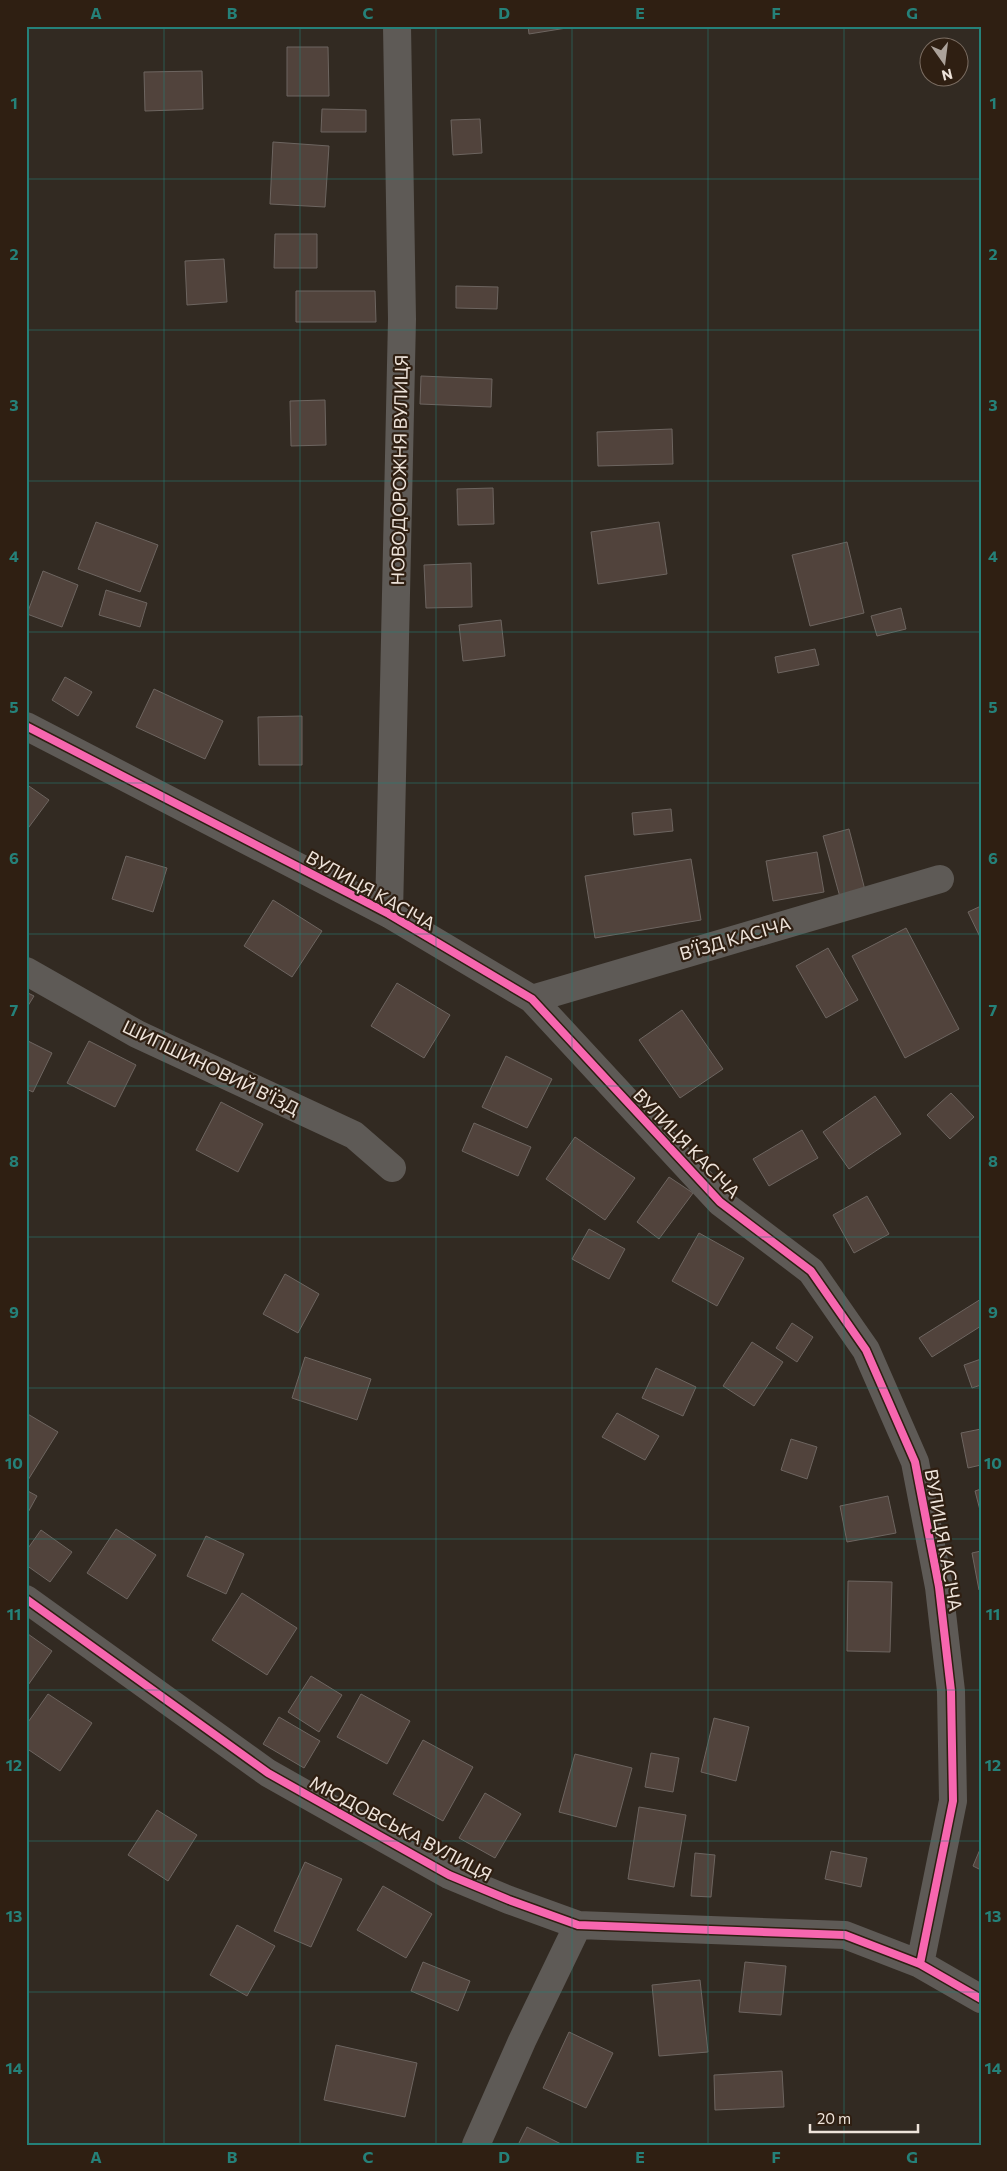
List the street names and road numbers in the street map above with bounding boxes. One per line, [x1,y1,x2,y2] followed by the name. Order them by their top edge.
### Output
[386,354,412,586] street label: НОВОДОРОЖНЯ ВУЛИЦЯ
[303,845,439,935] street label: ВУЛИЦЯ КАСІЧА
[677,912,793,964] street label: В’ЇЗД КАСІЧА
[119,1015,303,1119] street label: ШИПШИНОВИЙ В'ЇЗД
[629,1084,745,1202] street label: ВУЛИЦЯ КАСІЧА
[921,1467,967,1613] street label: ВУЛИЦЯ КАСІЧА
[306,1771,496,1885] street label: МЮДОВСЬКА ВУЛИЦЯ

